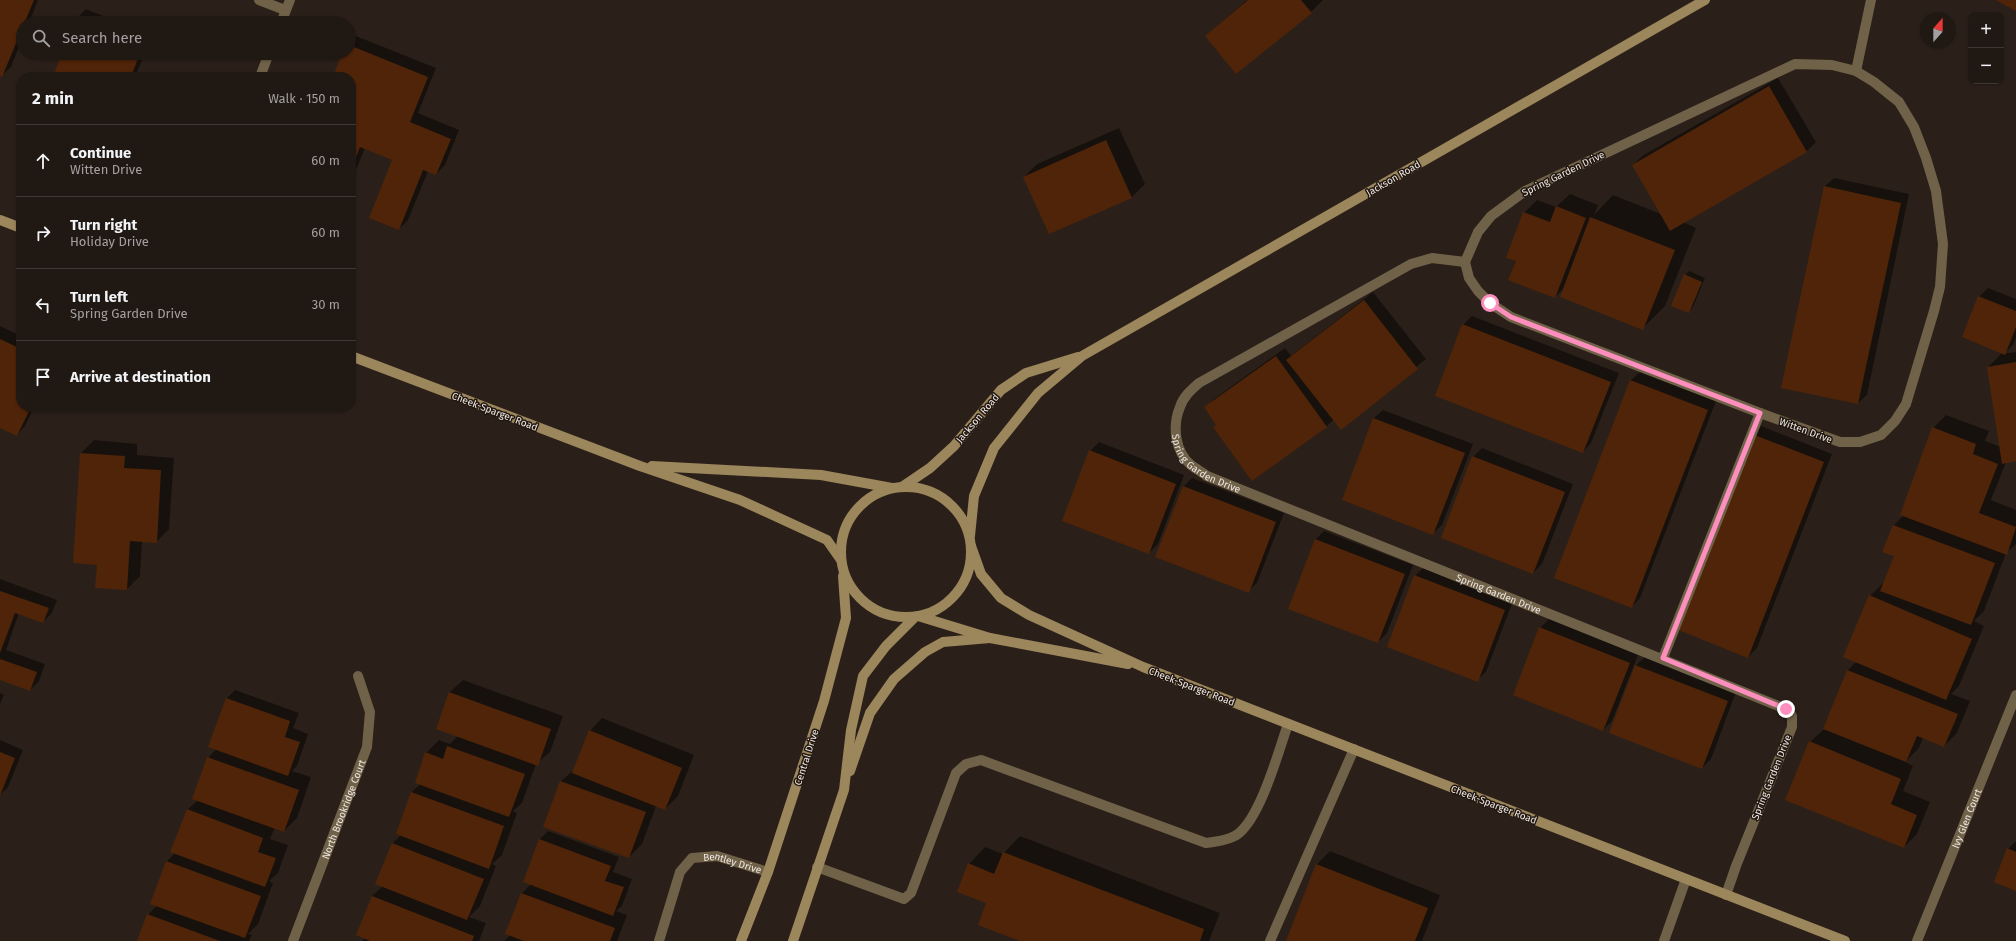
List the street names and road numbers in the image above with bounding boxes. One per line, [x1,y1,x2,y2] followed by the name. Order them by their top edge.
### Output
[1520,149,1607,199] street label: Spring Garden Drive
[1364,159,1423,199] street label: Jackson Road
[450,390,539,434] street label: Cheek-Sparger Road
[954,392,1002,446] street label: Jackson Road
[1778,416,1834,446] street label: Witten Drive
[1169,433,1242,496] street label: Spring Garden Drive
[1454,572,1543,617] street label: Spring Garden Drive
[1147,665,1236,709] street label: Cheek-Sparger Road
[792,728,822,787] street label: Central Drive
[1749,733,1794,822] street label: Spring Garden Drive
[320,758,369,861] street label: North Brookridge Court
[1449,783,1538,827] street label: Cheek-Sparger Road
[1950,787,1985,850] street label: Ivy Glen Court
[703,851,763,877] street label: Bentley Drive

